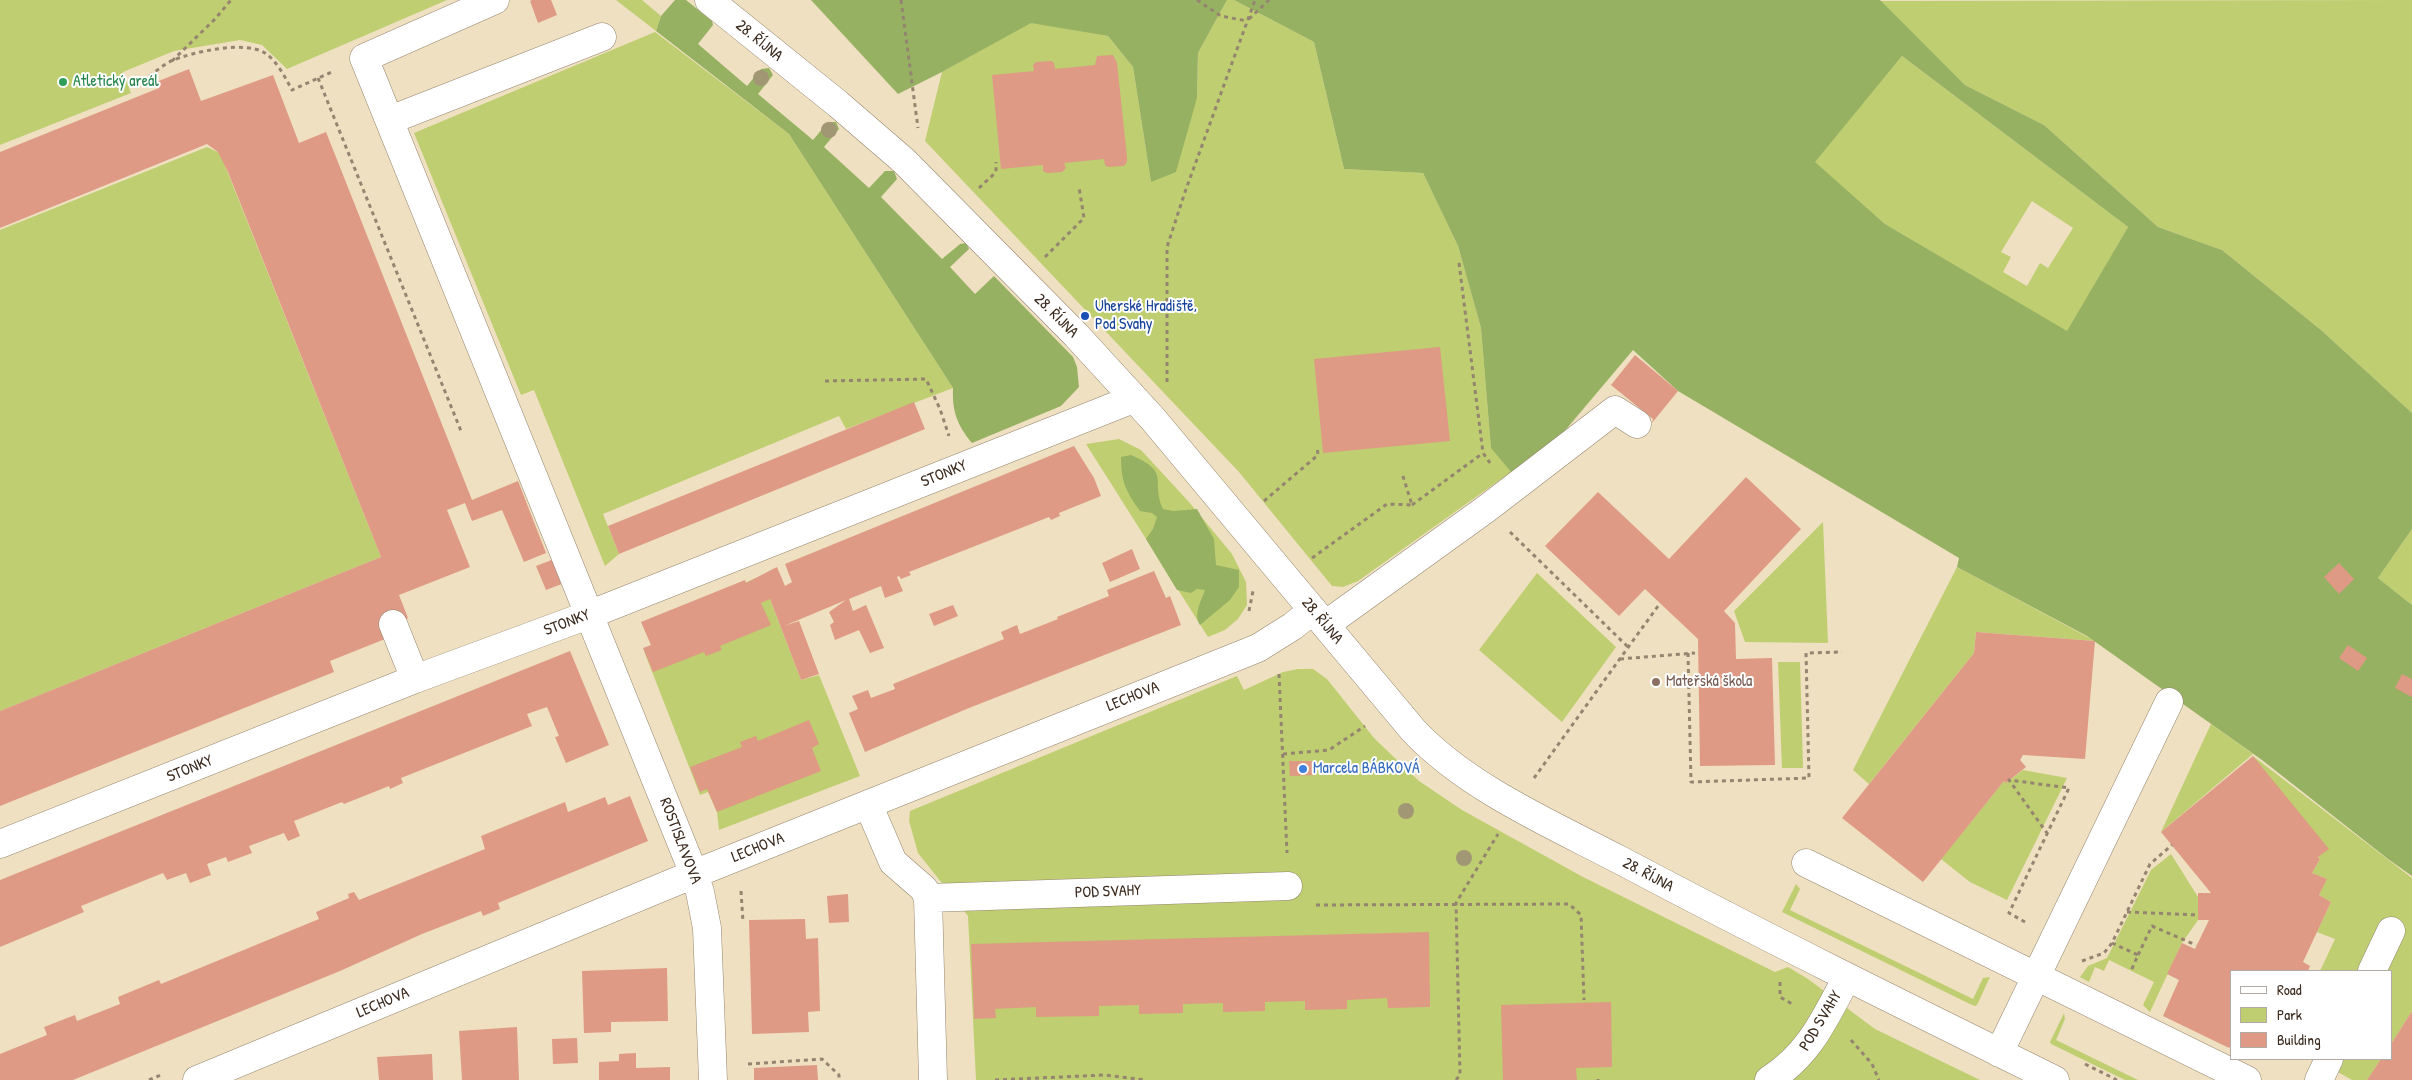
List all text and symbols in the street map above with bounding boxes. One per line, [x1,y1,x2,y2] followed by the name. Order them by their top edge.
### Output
[732,16,786,66] street label: 28. ŘÍJNA
[73,72,159,92] place label: Atletický areál
[57,76,69,88] marker: Atletický areál
[1030,290,1082,342] street label: 28. ŘÍJNA
[1095,297,1197,335] place label: Uherské Hradiště, Pod Svahy
[1079,310,1091,322] marker: Uherské Hradiště, Pod Svahy
[918,456,970,492] street label: STONKY
[1297,594,1347,648] street label: 28. ŘÍJNA
[541,605,593,641] street label: STONKY
[1666,672,1752,692] place label: Mateřská škola
[1650,676,1662,688] marker: Mateřská škola
[1104,678,1162,716] street label: LECHOVA
[164,751,216,787] street label: STONKY
[1313,759,1420,779] place label: Marcela BÁBKOVÁ
[1297,763,1309,775] marker: Marcela BÁBKOVÁ
[655,795,705,887] street label: ROSTISLAVOVA
[729,829,787,867] street label: LECHOVA
[1619,854,1677,896] street label: 28. ŘÍJNA
[1074,881,1142,903] street label: POD SVAHY
[2230,970,2392,1060] legend
[2277,979,2302,1000] text: Road
[354,983,412,1023] street label: LECHOVA
[1796,988,1846,1054] street label: POD SVAHY
[2277,1004,2302,1025] text: Park
[2277,1029,2321,1050] text: Building

